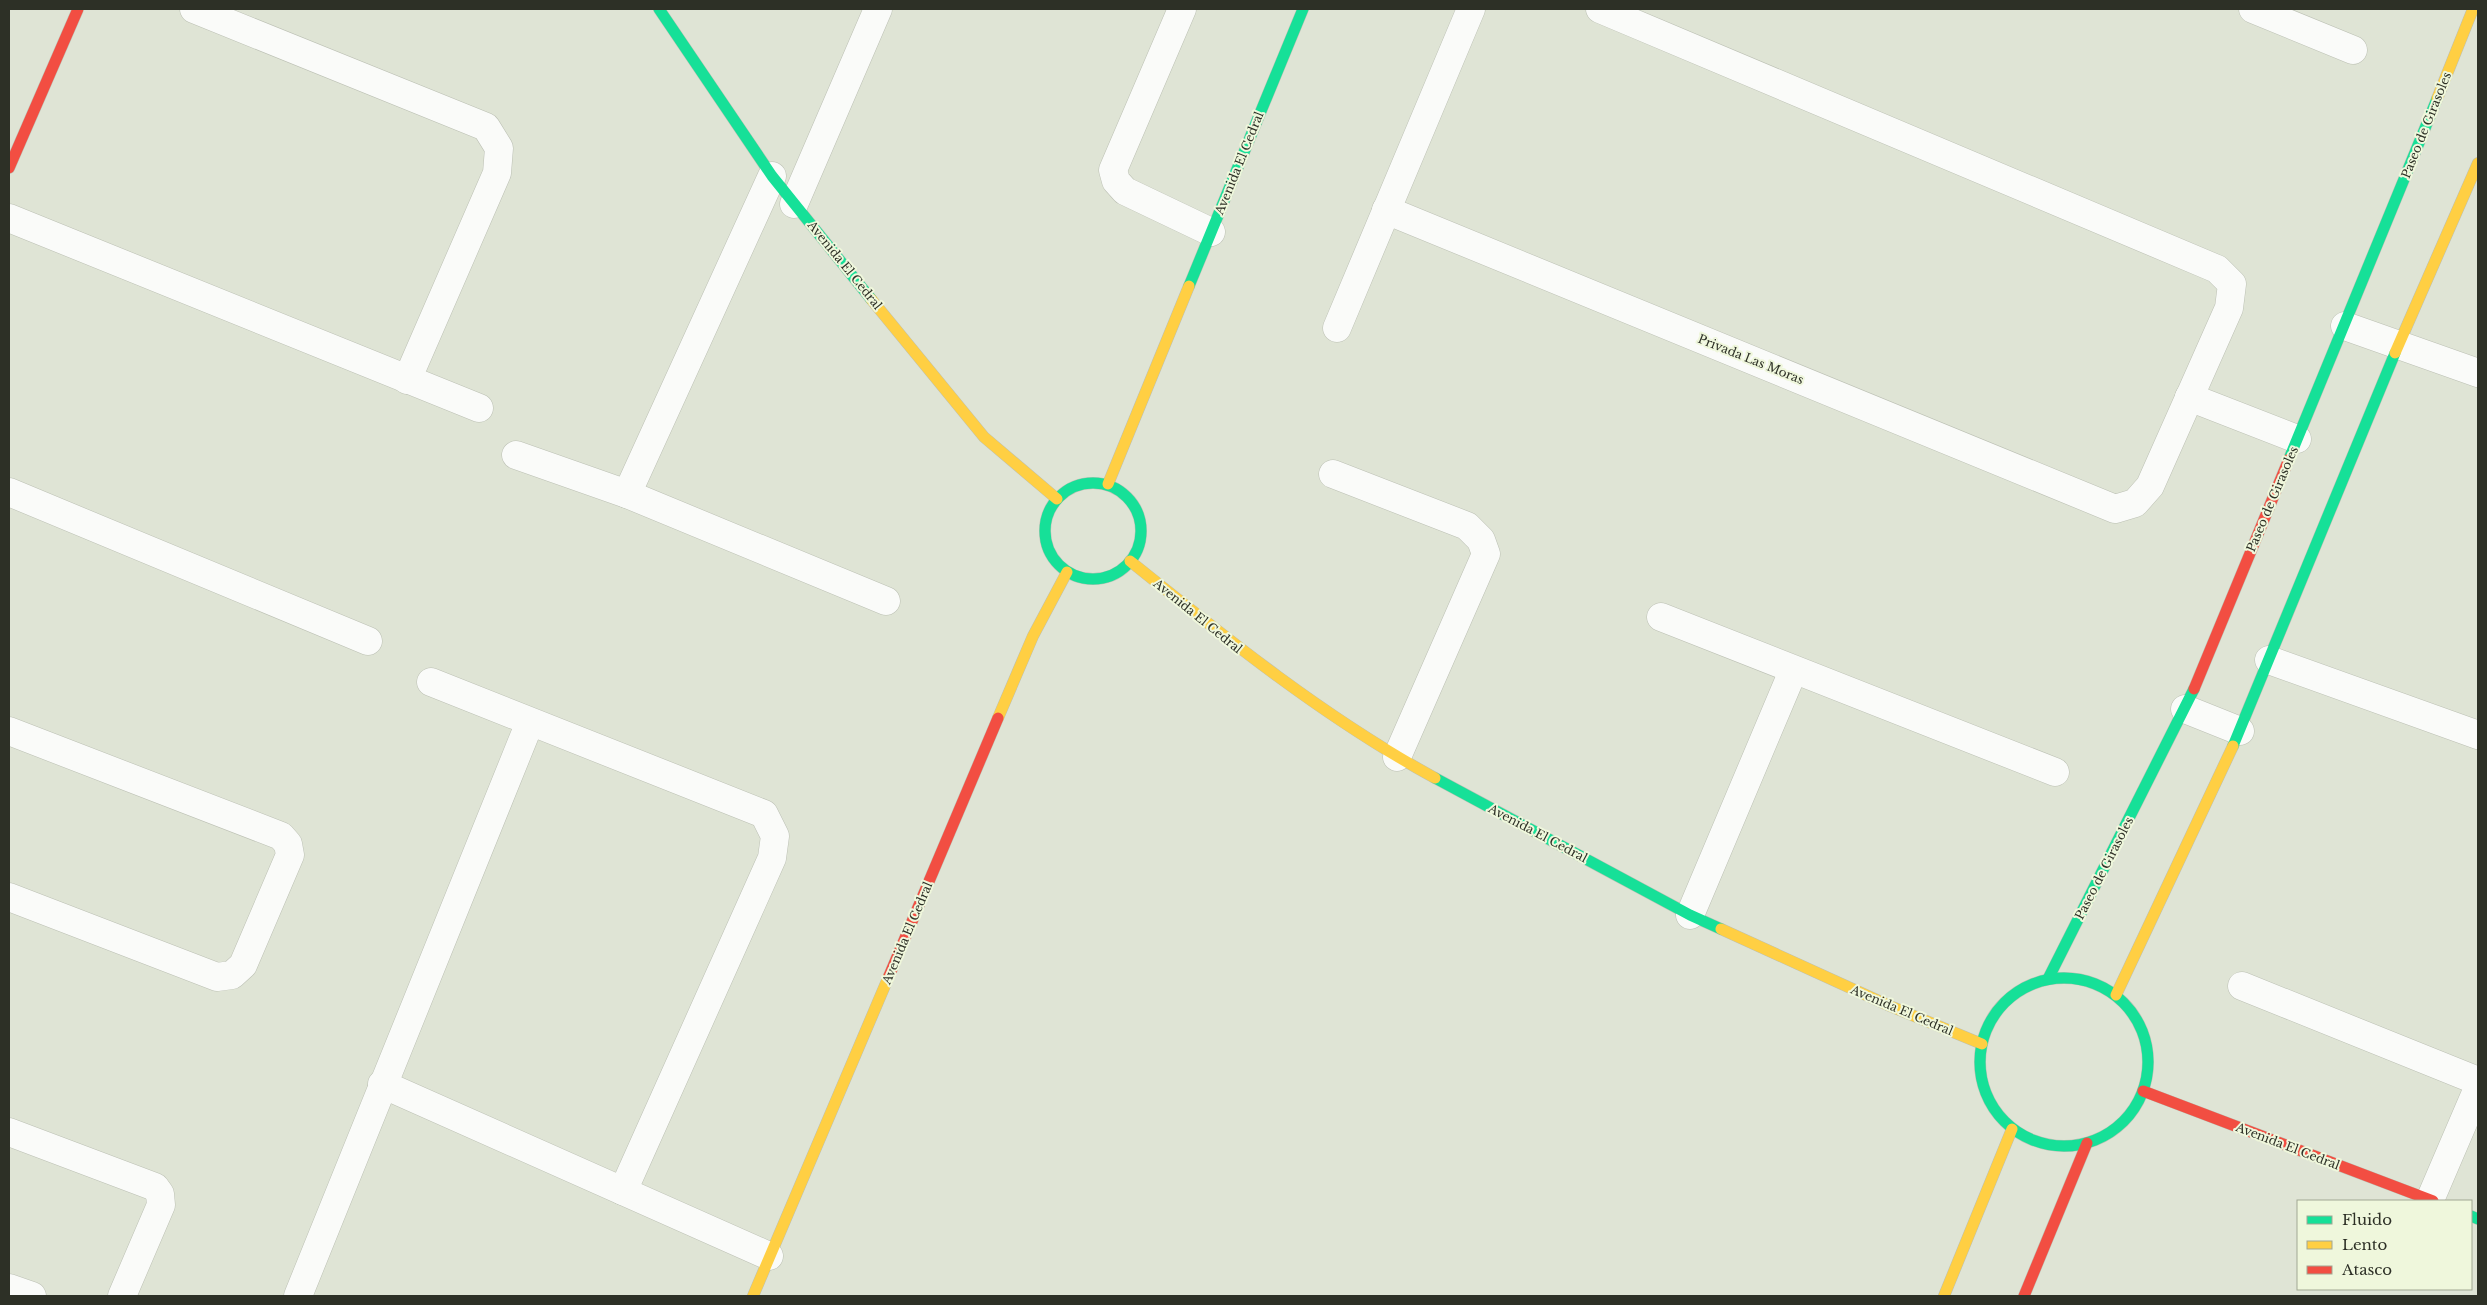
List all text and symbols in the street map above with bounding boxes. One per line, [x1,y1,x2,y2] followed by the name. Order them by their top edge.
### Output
[2398,70,2454,180] street label: Paseo de Girasoles
[1211,109,1267,218] street label: Avenida El Cedral
[804,217,885,312] street label: Avenida El Cedral
[1696,331,1806,387] street label: Privada Las Moras
[2243,444,2301,554] street label: Paseo de Girasoles
[1150,575,1245,656] street label: Avenida El Cedral
[1485,800,1590,865] street label: Avenida El Cedral
[2072,814,2136,922] street label: Paseo de Girasoles
[878,879,935,987] street label: Avenida El Cedral
[1848,981,1956,1038] street label: Avenida El Cedral
[2233,1119,2342,1173] street label: Avenida El Cedral
[2297,1200,2472,1290] legend
[2342,1210,2392,1229] text: Fluido
[2342,1235,2388,1254] text: Lento
[2341,1260,2392,1279] text: Atasco

